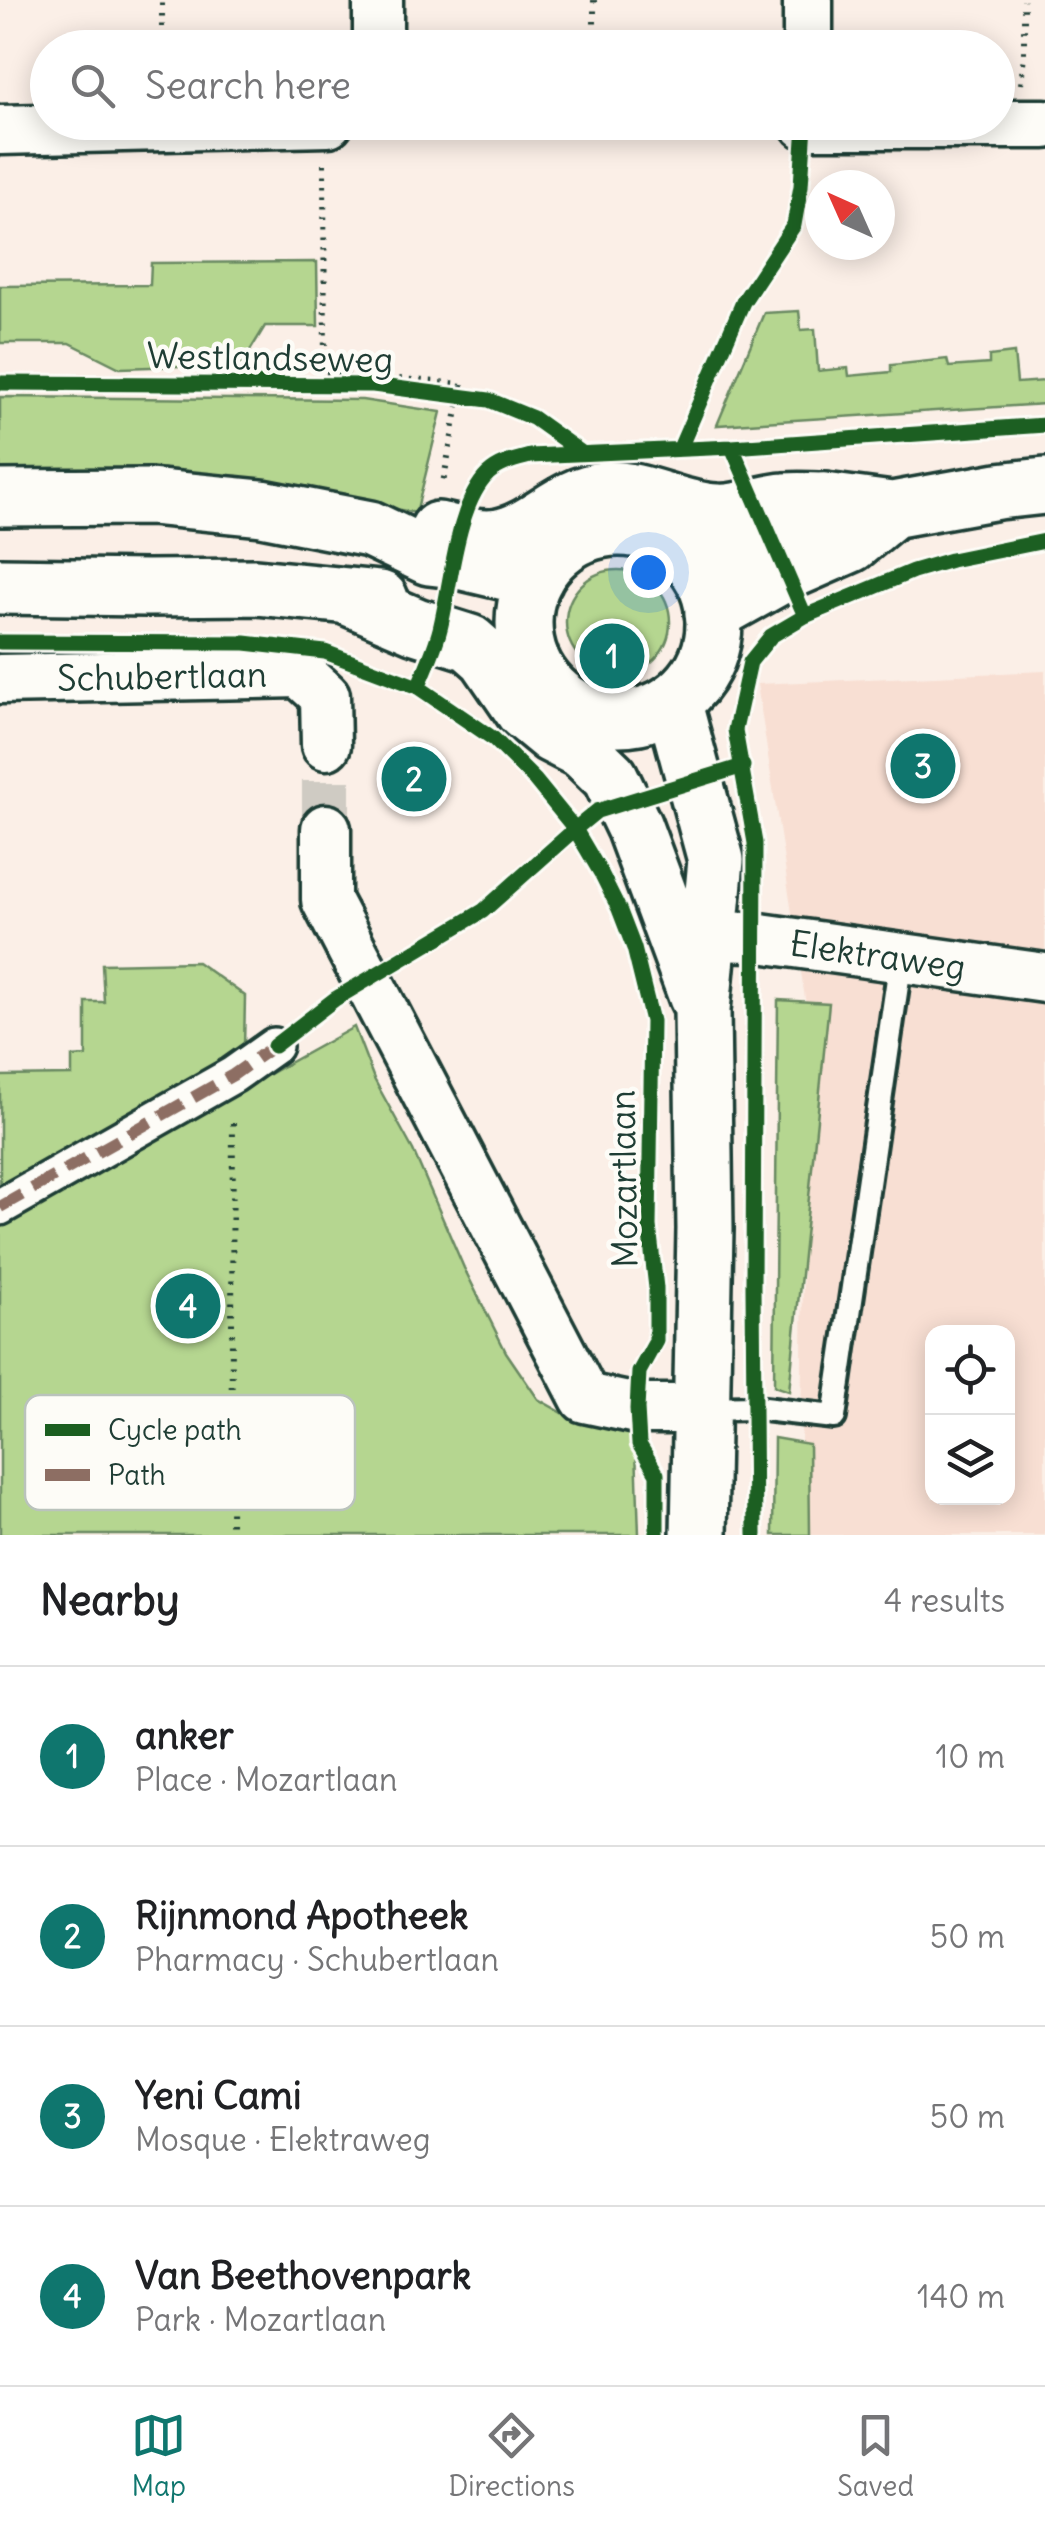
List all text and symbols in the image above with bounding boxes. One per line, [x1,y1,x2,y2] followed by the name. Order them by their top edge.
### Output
[30,30,1015,140] search box
[65,58,120,113] icon: search
[145,62,351,109] text: Search here
[805,170,895,260] north arrow
[146,333,394,381] street label: Westlandseweg
[623,547,674,598] your location
[580,618,644,694] pin: 1
[57,652,267,700] street label: Schubertlaan
[890,728,956,804] pin: 3
[382,742,446,816] pin: 2
[787,920,968,989] street label: Elektraweg
[599,1090,647,1268] street label: Mozartlaan
[156,1268,220,1344] pin: 4
[925,1325,1015,1505] map controls
[925,1325,1015,1415] button: locate
[25,1395,355,1510] legend
[108,1412,242,1448] text: Cycle path
[925,1415,1015,1505] button: layers
[108,1457,166,1493] text: Path
[40,1574,179,1626] text: Nearby
[884,1580,1005,1621] text: 4 results
[135,1712,234,1759] text: anker
[66,1736,79,1777] text: 1
[936,1736,1005,1777] text: 10 m
[135,1759,398,1800] text: Place · Mozartlaan
[135,1892,468,1939] text: Rijnmond Apotheek
[64,1916,81,1957] text: 2
[930,1916,1005,1957] text: 50 m
[135,1939,499,1980] text: Pharmacy · Schubertlaan
[135,2072,301,2119] text: Yeni Cami
[63,2096,82,2137] text: 3
[930,2096,1005,2137] text: 50 m
[135,2119,431,2160] text: Mosque · Elektraweg
[135,2252,471,2299] text: Van Beethovenpark
[63,2276,82,2317] text: 4
[917,2276,1005,2317] text: 140 m
[135,2299,386,2340] text: Park · Mozartlaan
[131,2408,186,2504] tab: Map
[448,2408,575,2504] tab: Directions
[837,2408,914,2504] tab: Saved

